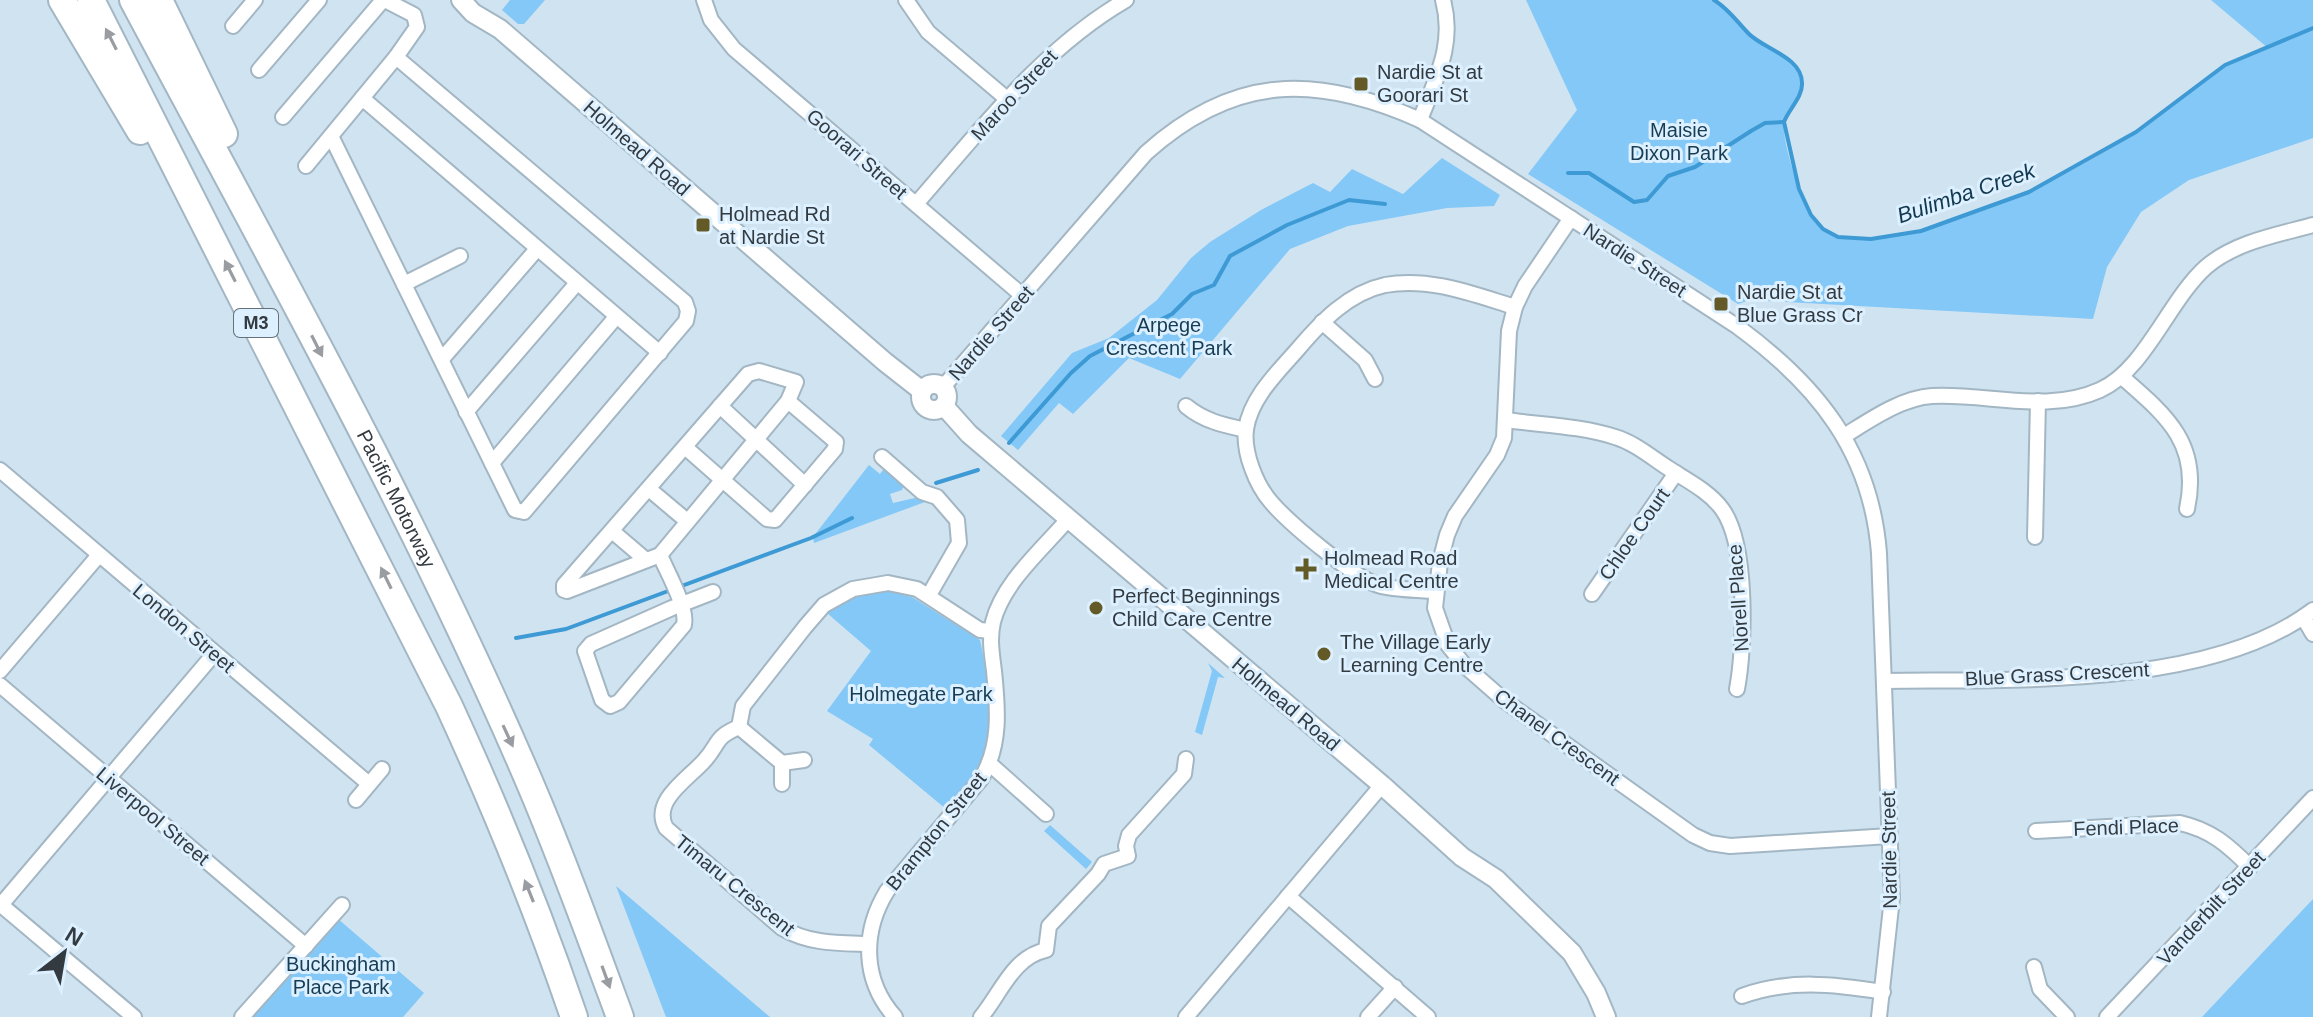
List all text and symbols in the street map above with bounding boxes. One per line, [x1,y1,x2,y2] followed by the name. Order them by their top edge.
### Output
[105,28,118,51] one-way arrow
[967,45,1062,145] street label: Maroo Street
[1377,61,1483,106] place label: Nardie St at Goorari St
[1352,75,1370,93] marker: Nardie St at Goorari St
[579,96,695,200] street label: Holmead Road
[802,104,912,204] street label: Goorari Street
[1630,119,1729,164] park label: Maisie Dixon Park
[1894,157,2039,228] water label: Bulimba Creek
[719,203,830,248] place label: Holmead Rd at Nardie St
[694,216,712,234] marker: Holmead Rd at Nardie St
[1580,219,1691,302] street label: Nardie Street
[223,259,236,282] one-way arrow
[944,281,1038,385] street label: Nardie Street
[1737,281,1863,326] place label: Nardie St at Blue Grass Cr
[1712,295,1730,313] marker: Nardie St at Blue Grass Cr
[234,309,278,337] road number: M3
[1106,314,1233,359] park label: Arpege Crescent Park
[310,335,323,358] one-way arrow
[353,426,440,571] street label: Pacific Motorway
[1594,484,1674,584] street label: Chloe Court
[1723,543,1753,653] street label: Norell Place
[1324,547,1459,592] place label: Holmead Road Medical Centre
[1295,558,1317,580] marker: Holmead Road Medical Centre
[379,566,393,589] one-way arrow
[129,579,240,677] street label: London Street
[1112,585,1280,630] place label: Perfect Beginnings Child Care Centre
[1087,599,1105,617] marker: Perfect Beginnings Child Care Centre
[1340,631,1491,676] place label: The Village Early Learning Centre
[1315,645,1333,663] marker: The Village Early Learning Centre
[1228,653,1344,755] street label: Holmead Road
[1964,658,2150,690] street label: Blue Grass Crescent
[849,683,994,705] park label: Holmegate Park
[1490,684,1624,790] street label: Chanel Crescent
[502,725,515,748] one-way arrow
[92,763,214,870] street label: Liverpool Street
[882,767,991,895] street label: Brampton Street
[1877,790,1901,909] street label: Nardie Street
[2073,814,2179,840] street label: Fendi Place
[671,830,799,940] street label: Timaru Crescent
[2153,846,2270,969] street label: Vanderbilt Street
[522,879,535,903] one-way arrow
[24,913,104,993] north arrow
[61,921,87,951] text: N
[286,953,396,998] park label: Buckingham Place Park
[600,966,613,990] one-way arrow

